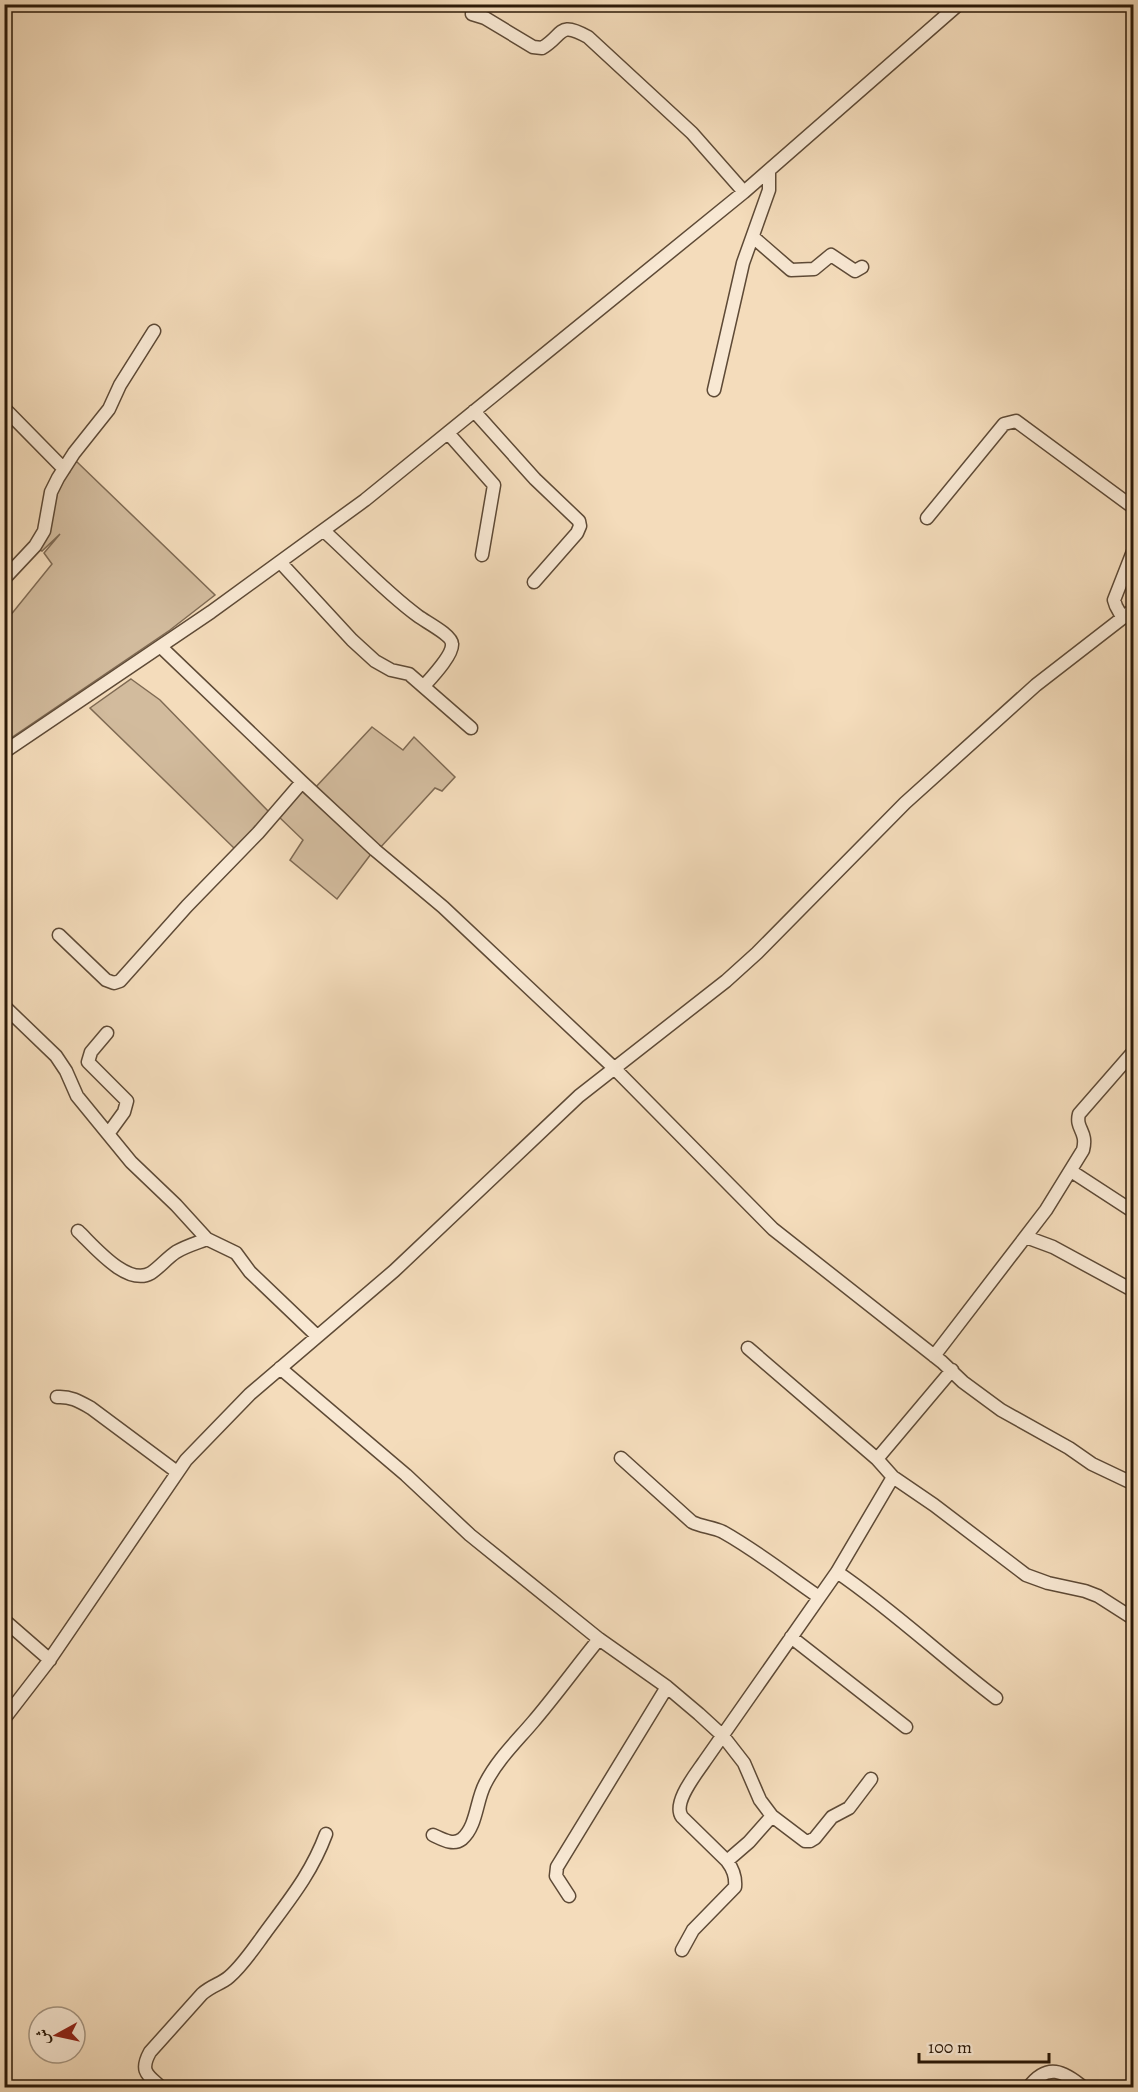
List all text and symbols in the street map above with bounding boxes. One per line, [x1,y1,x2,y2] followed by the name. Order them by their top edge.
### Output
[27,2005,87,2065] north arrow
[919,2026,1050,2064] scale bar
[31,2028,55,2046] text: ش
[928,2035,972,2059] text: 100 m

